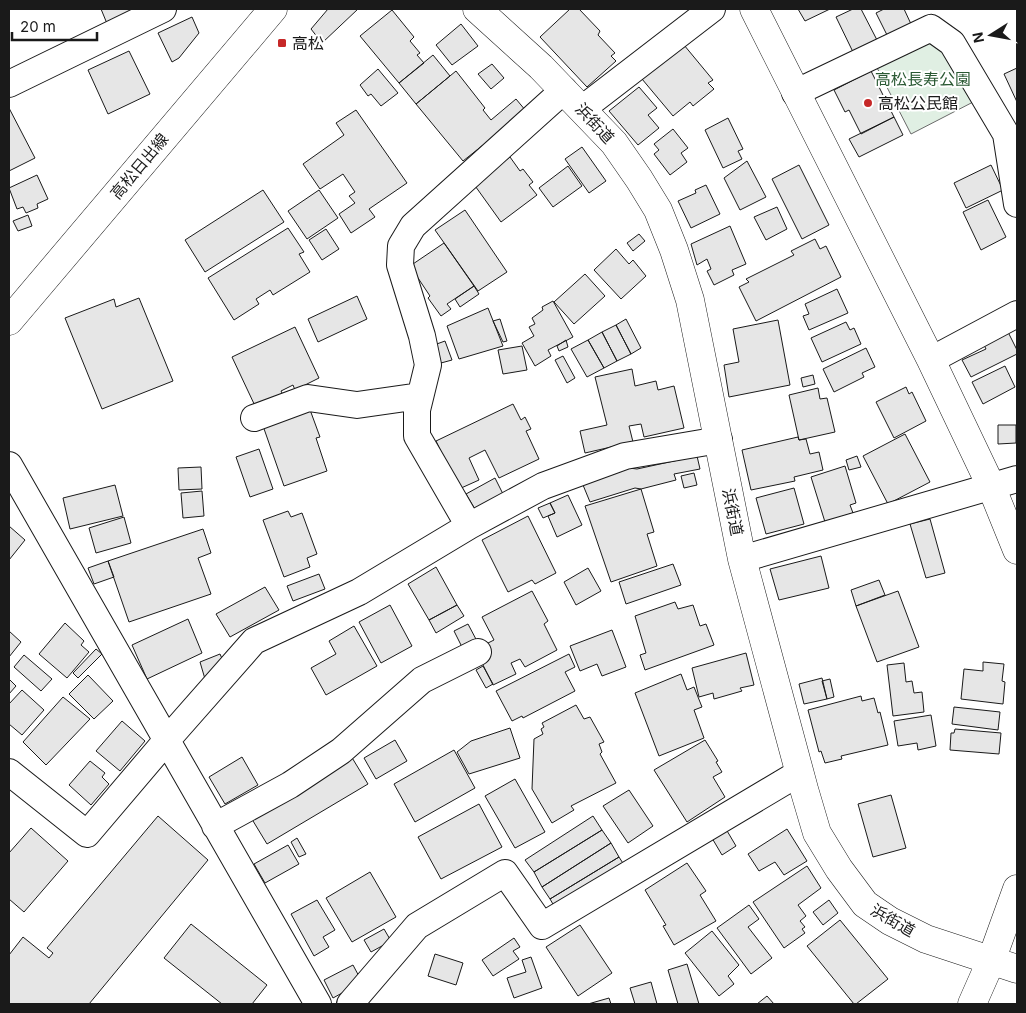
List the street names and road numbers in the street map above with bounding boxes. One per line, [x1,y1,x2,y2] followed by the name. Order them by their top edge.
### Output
[571,99,619,147] street label: 浜街道
[106,129,172,203] street label: 高松日出線
[719,487,747,537] street label: 浜街道
[867,899,919,941] street label: 浜街道

